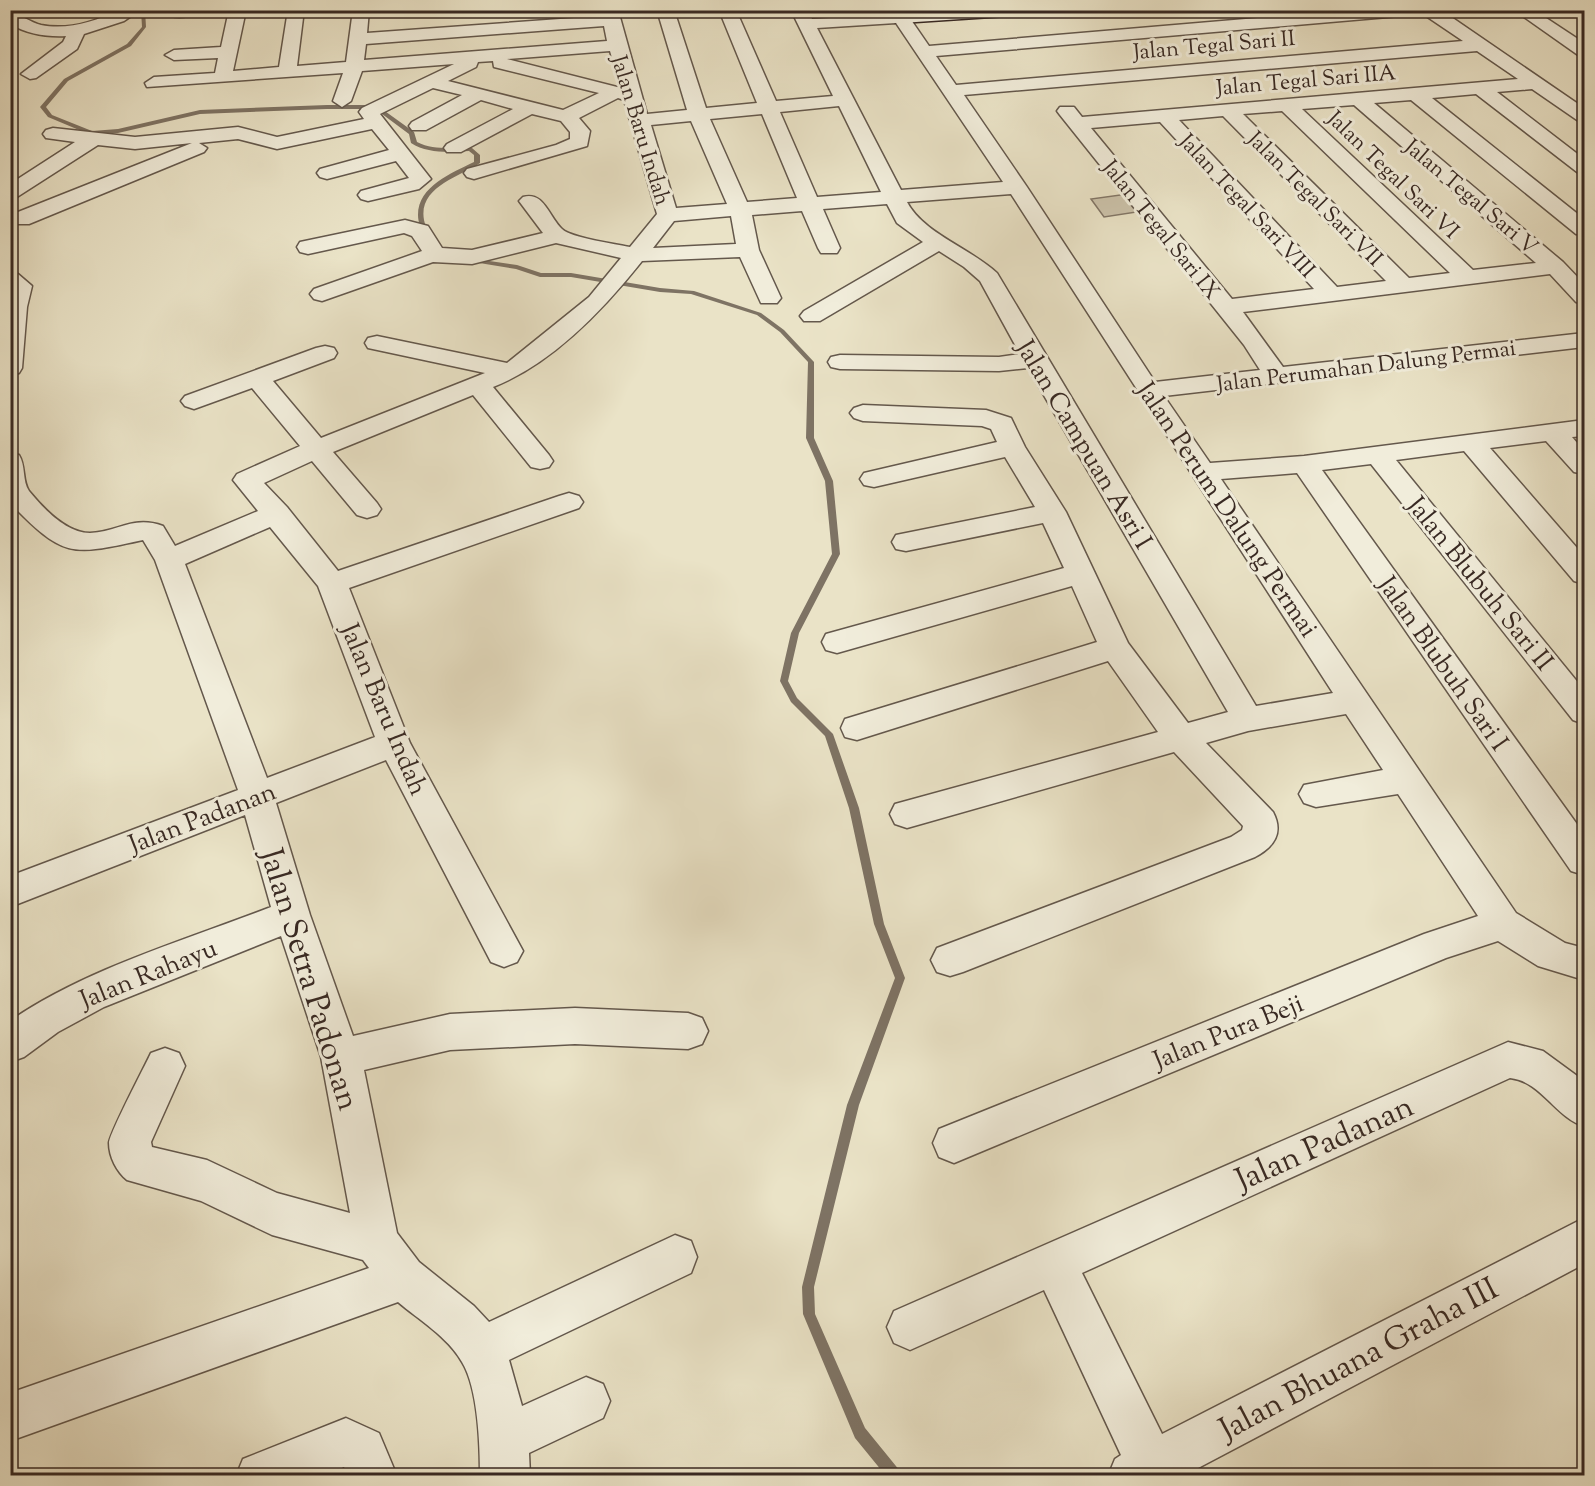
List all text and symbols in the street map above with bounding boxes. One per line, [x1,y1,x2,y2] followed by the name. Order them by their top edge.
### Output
[1131,24,1297,70] street label: Jalan Tegal Sari II
[601,51,677,210] street label: Jalan Baru Indah
[1214,58,1398,106] street label: Jalan Tegal Sari IIA
[1318,104,1465,248] street label: Jalan Tegal Sari VI
[1238,124,1389,275] street label: Jalan Tegal Sari VII
[1169,127,1321,287] street label: Jalan Tegal Sari VIII
[1395,132,1544,264] street label: Jalan Tegal Sari V
[1093,153,1226,308] street label: Jalan Tegal Sari IX
[1005,332,1160,557] street label: Jalan Campuan Asri I
[1214,334,1518,402] street label: Jalan Perumahan Dalung Permai
[1125,374,1325,646] street label: Jalan Perum Dalung Permai
[1401,490,1561,676] street label: Jalan Blubuh Sari II
[1372,570,1516,756] street label: Jalan Blubuh Sari I
[329,616,436,802] street label: Jalan Baru Indah
[122,774,282,865] street label: Jalan Padanan
[246,841,370,1117] street label: Jalan Setra Padonan
[73,931,223,1020] street label: Jalan Rahayu
[1146,986,1310,1081] street label: Jalan Pura Beji
[1227,1085,1422,1205] street label: Jalan Padanan
[1210,1267,1507,1455] street label: Jalan Bhuana Graha III

